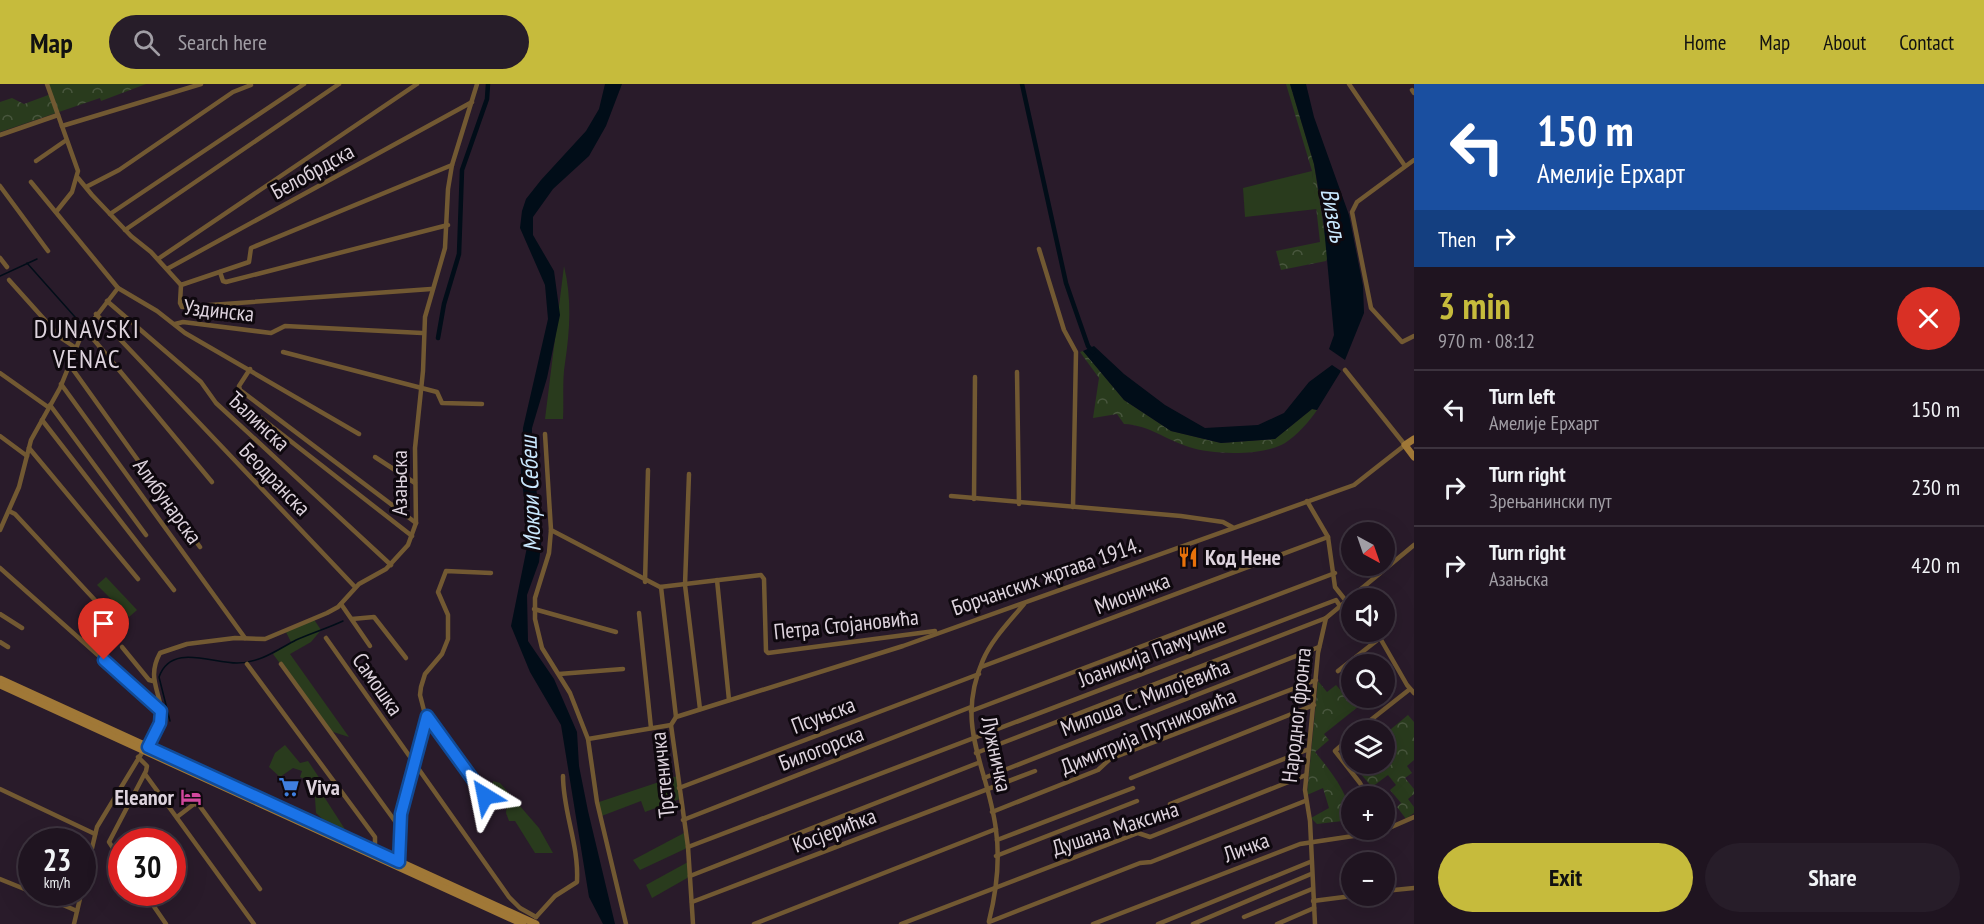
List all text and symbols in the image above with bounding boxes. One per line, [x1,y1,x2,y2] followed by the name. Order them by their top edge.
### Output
[109,15,529,69] search box
[30,24,73,61] text: Map
[130,26,163,59] icon: search
[178,28,267,56] text: Search here
[1684,29,1726,56] text: Home
[1759,29,1790,56] text: Map
[1823,29,1866,56] text: About
[1899,29,1954,56] text: Contact
[1537,103,1634,158] text: 150 m
[1438,108,1516,186] icon: left
[265,137,359,205] street label: Белобрдска
[1537,156,1685,190] text: Амелије Ерхарт
[1314,186,1355,245] water label: Визељ
[1488,222,1521,255] icon: right
[1438,225,1476,253] text: Then
[1438,282,1511,329] text: 3 min
[1897,287,1960,350] button: close
[182,292,256,328] street label: Уздинска
[34,312,140,375] district label: DUNAVSKI VENAC
[1438,328,1535,354] text: 970 m · 08:12
[1489,382,1555,410] text: Turn left
[222,385,296,457] street label: Ђалинска
[1438,393,1471,426] icon: left
[1911,395,1960,423] text: 150 m
[1489,410,1599,436] text: Амелије Ерхарт
[512,434,548,552] water label: Мокри Себеш
[233,437,317,521] street label: Беодранска
[385,450,413,516] street label: Азањска
[127,453,209,549] street label: Алибунарска
[1489,460,1566,488] text: Turn right
[1438,471,1471,504] icon: right
[1911,473,1960,501] text: 230 m
[1489,488,1612,514] text: Зрењанински пут
[1341,522,1395,576] north arrow
[1341,522,1395,906] map controls
[948,530,1144,621] street label: Борчанских жртава 1914.
[1489,538,1566,566] text: Turn right
[1205,543,1281,571] place label: Код Нене
[1176,545,1200,569] restaurant icon: Код Нене
[1438,549,1471,582] icon: right
[1911,551,1960,579] text: 420 m
[1090,566,1174,620] street label: Мионичка
[1489,566,1549,592] text: Азањска
[1341,588,1395,642] button: sound
[78,598,129,660] pin
[772,602,920,646] street label: Петра Стојановића
[87,607,120,640] icon: arrive
[1073,611,1230,693] street label: Јоаникија Памучине
[1275,646,1317,784] street label: Народног фронта
[346,647,410,721] street label: Самошка
[1056,652,1234,742] street label: Милоша С. Милојевића
[1341,654,1395,708] button: search
[1056,681,1240,781] street label: Димитрија Путниковића
[787,690,859,740] street label: Псуњска
[975,713,1019,794] street label: Лужничка
[775,719,867,777] street label: Билогорска
[1341,720,1395,774] button: layers
[644,731,680,819] street label: Трстеничка
[453,764,517,828] position arrow
[305,773,340,801] place label: Viva
[277,775,301,799] supermarket icon: Viva
[115,783,175,811] place label: Eleanor
[179,785,203,809] hotel icon: Eleanor
[1341,786,1395,840] button: +
[1048,794,1182,862] street label: Душана Максина
[788,801,880,859] street label: Косјерићка
[1218,826,1273,869] street label: Личка
[108,828,186,906] speed limit sign: 30
[43,840,71,879] text: 23
[1438,843,1693,912] button: Exit
[1705,843,1960,912] button: Share
[1341,852,1395,906] button: −
[44,873,70,892] text: km/h

